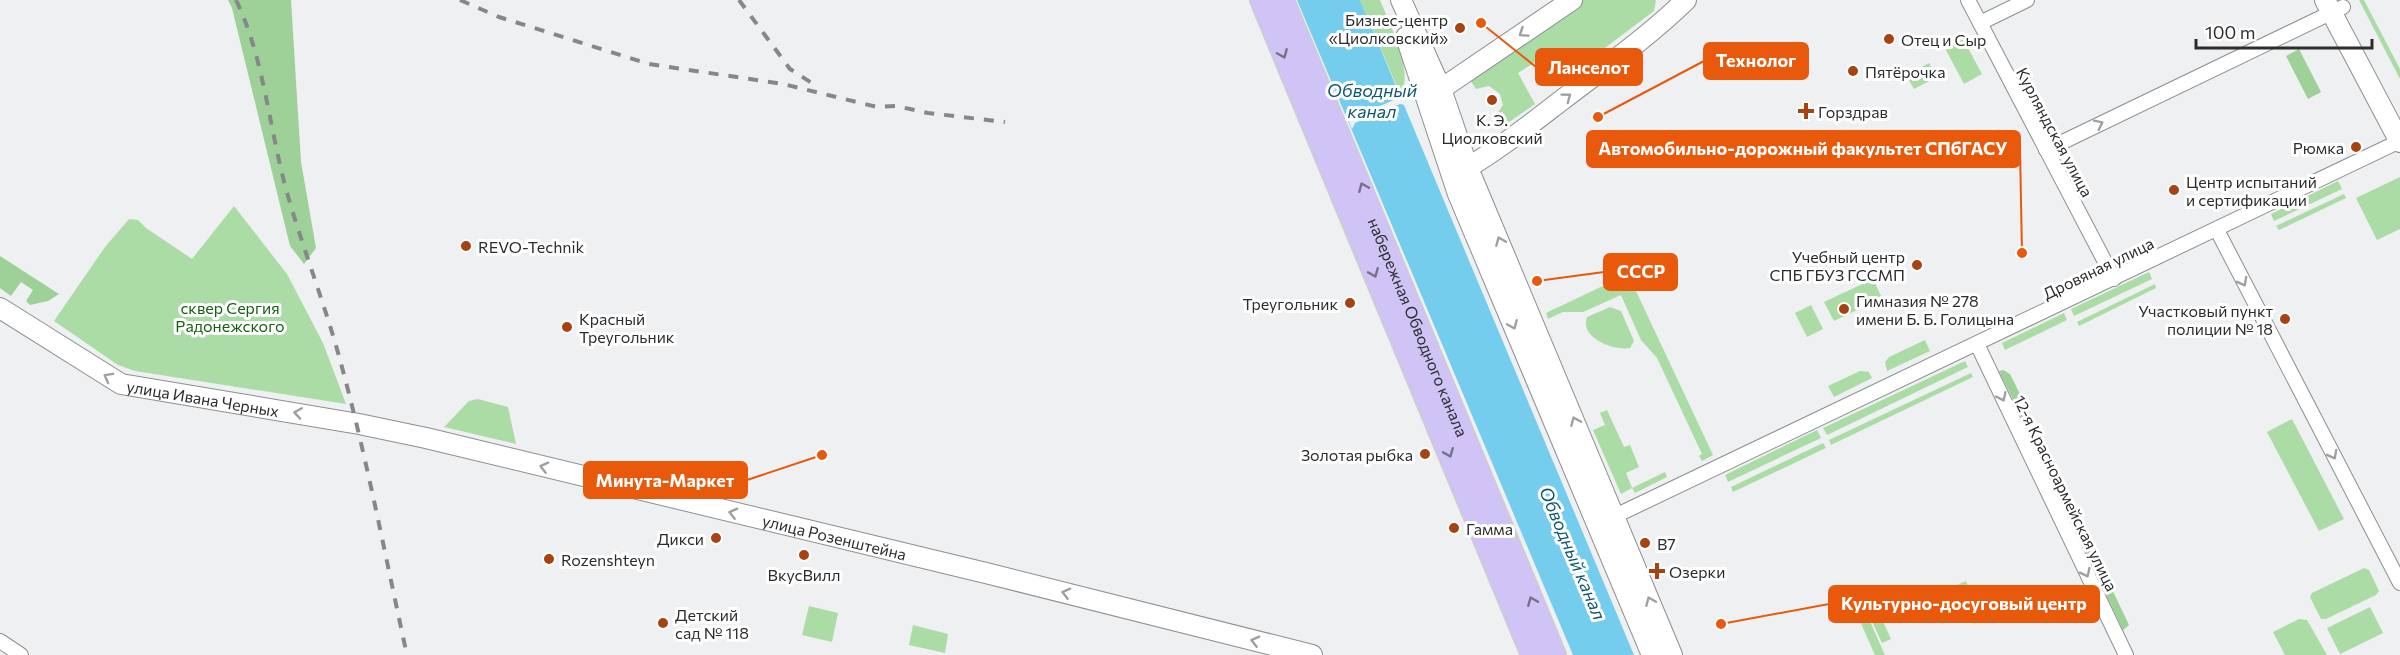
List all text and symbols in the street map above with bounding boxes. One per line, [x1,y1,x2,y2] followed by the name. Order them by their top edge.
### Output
[1329,10,1448,47] place label: Бизнес-центр «Циолковский»
[2196,12,2372,50] scale bar
[1453,21,1467,35] marker: Бизнес-центр «Циолковский»
[2205,21,2255,43] text: 100 m
[1519,26,1530,37] one-way arrow
[1901,30,1986,49] place label: Отец и Сыр
[1882,32,1896,46] marker: Отец и Сыр
[1704,43,1808,79] callout: Технолог
[1276,48,1288,59] one-way arrow
[1536,49,1642,85] callout: Ланселот
[1716,49,1796,71] text: Технолог
[1548,56,1630,78] text: Ланселот
[1865,62,1945,81] place label: Пятёрочка
[1846,64,1860,78] marker: Пятёрочка
[2013,64,2097,200] street label: Курляндская улица
[1327,79,1418,122] water label: Обводный канал
[1485,93,1499,107] marker: К. Э. Циолковский
[1560,93,1571,104] one-way arrow
[1818,102,1888,121] place label: Горздрав
[1799,104,1813,118] marker: Горздрав
[1441,110,1543,147] place label: К. Э. Циолковский
[2092,120,2103,132] one-way arrow
[1587,131,2020,167] callout: Автомобильно-дорожный факультет СПбГАСУ
[1598,137,2008,159] text: Автомобильно-дорожный факультет СПбГАСУ
[2293,138,2344,157] place label: Рюмка
[2349,140,2363,154] marker: Рюмка
[2186,172,2317,209] place label: Центр испытаний и сертификации
[1358,183,1370,194] one-way arrow
[2167,183,2181,197] marker: Центр испытаний и сертификации
[1365,215,1473,439] street label: набережная Обводного канала
[2039,233,2157,303] street label: Дровяная улица
[478,237,585,256] place label: REVO-Technik
[1495,237,1507,248] one-way arrow
[459,239,473,253] marker: REVO-Technik
[1770,247,1905,284] place label: Учебный центр СПБ ГБУЗ ГССМП
[1604,254,1677,290] callout: СССР
[1910,258,1924,272] marker: Учебный центр СПБ ГБУЗ ГССМП
[1617,260,1666,282] text: СССР
[1367,266,1379,277] one-way arrow
[2236,275,2247,286] one-way arrow
[1856,291,2014,328] place label: Гимназия № 278 имени Б. Б. Голицына
[1243,294,1338,313] place label: Треугольник
[1343,296,1357,310] marker: Треугольник
[175,298,285,335] park label: сквер Сергия Радонежского
[2138,301,2273,338] place label: Участковый пункт полиции № 18
[1837,302,1851,316] marker: Гимназия № 278 имени Б. Б. Голицына
[579,309,675,346] place label: Красный Треугольник
[2278,312,2292,326] marker: Участковый пункт полиции № 18
[1506,319,1518,330] one-way arrow
[560,320,574,334] marker: Красный Треугольник
[103,373,114,384] one-way arrow
[125,376,281,420] street label: улица Ивана Черных
[1995,391,2007,402] one-way arrow
[2010,392,2122,594] street label: 12-я Красноармейская улица
[294,408,303,420] one-way arrow
[1570,416,1582,427] one-way arrow
[1301,445,1413,464] place label: Золотая рыбка
[1418,447,1432,461] marker: Золотая рыбка
[1442,447,1454,458] one-way arrow
[2326,448,2337,459] one-way arrow
[539,461,549,474] one-way arrow
[584,462,747,498] callout: Минута-Маркет
[596,469,735,491] text: Минута-Маркет
[1535,483,1611,623] water label: Обводный канал
[729,507,739,520] one-way arrow
[761,510,908,563] street label: улица Розенштейна
[1466,519,1513,538] place label: Гамма
[1447,521,1461,535] marker: Гамма
[657,529,704,548] place label: Дикси
[709,531,723,545] marker: Дикси
[1657,534,1676,553] place label: В7
[1638,536,1652,550] marker: В7
[797,548,811,562] marker: ВкусВилл
[561,550,655,569] place label: Rozenshteyn
[542,552,556,566] marker: Rozenshteyn
[1669,562,1725,581] place label: Озерки
[1650,564,1664,578] marker: Озерки
[768,565,840,584] place label: ВкусВилл
[2079,567,2091,578] one-way arrow
[1829,586,2099,622] callout: Культурно-досуговый центр
[1061,588,1071,601] one-way arrow
[1841,592,2087,614] text: Культурно-досуговый центр
[1527,596,1539,607] one-way arrow
[1646,596,1658,607] one-way arrow
[675,605,749,642] place label: Детский сад № 118
[656,616,670,630] marker: Детский сад № 118
[1250,635,1260,648] one-way arrow

